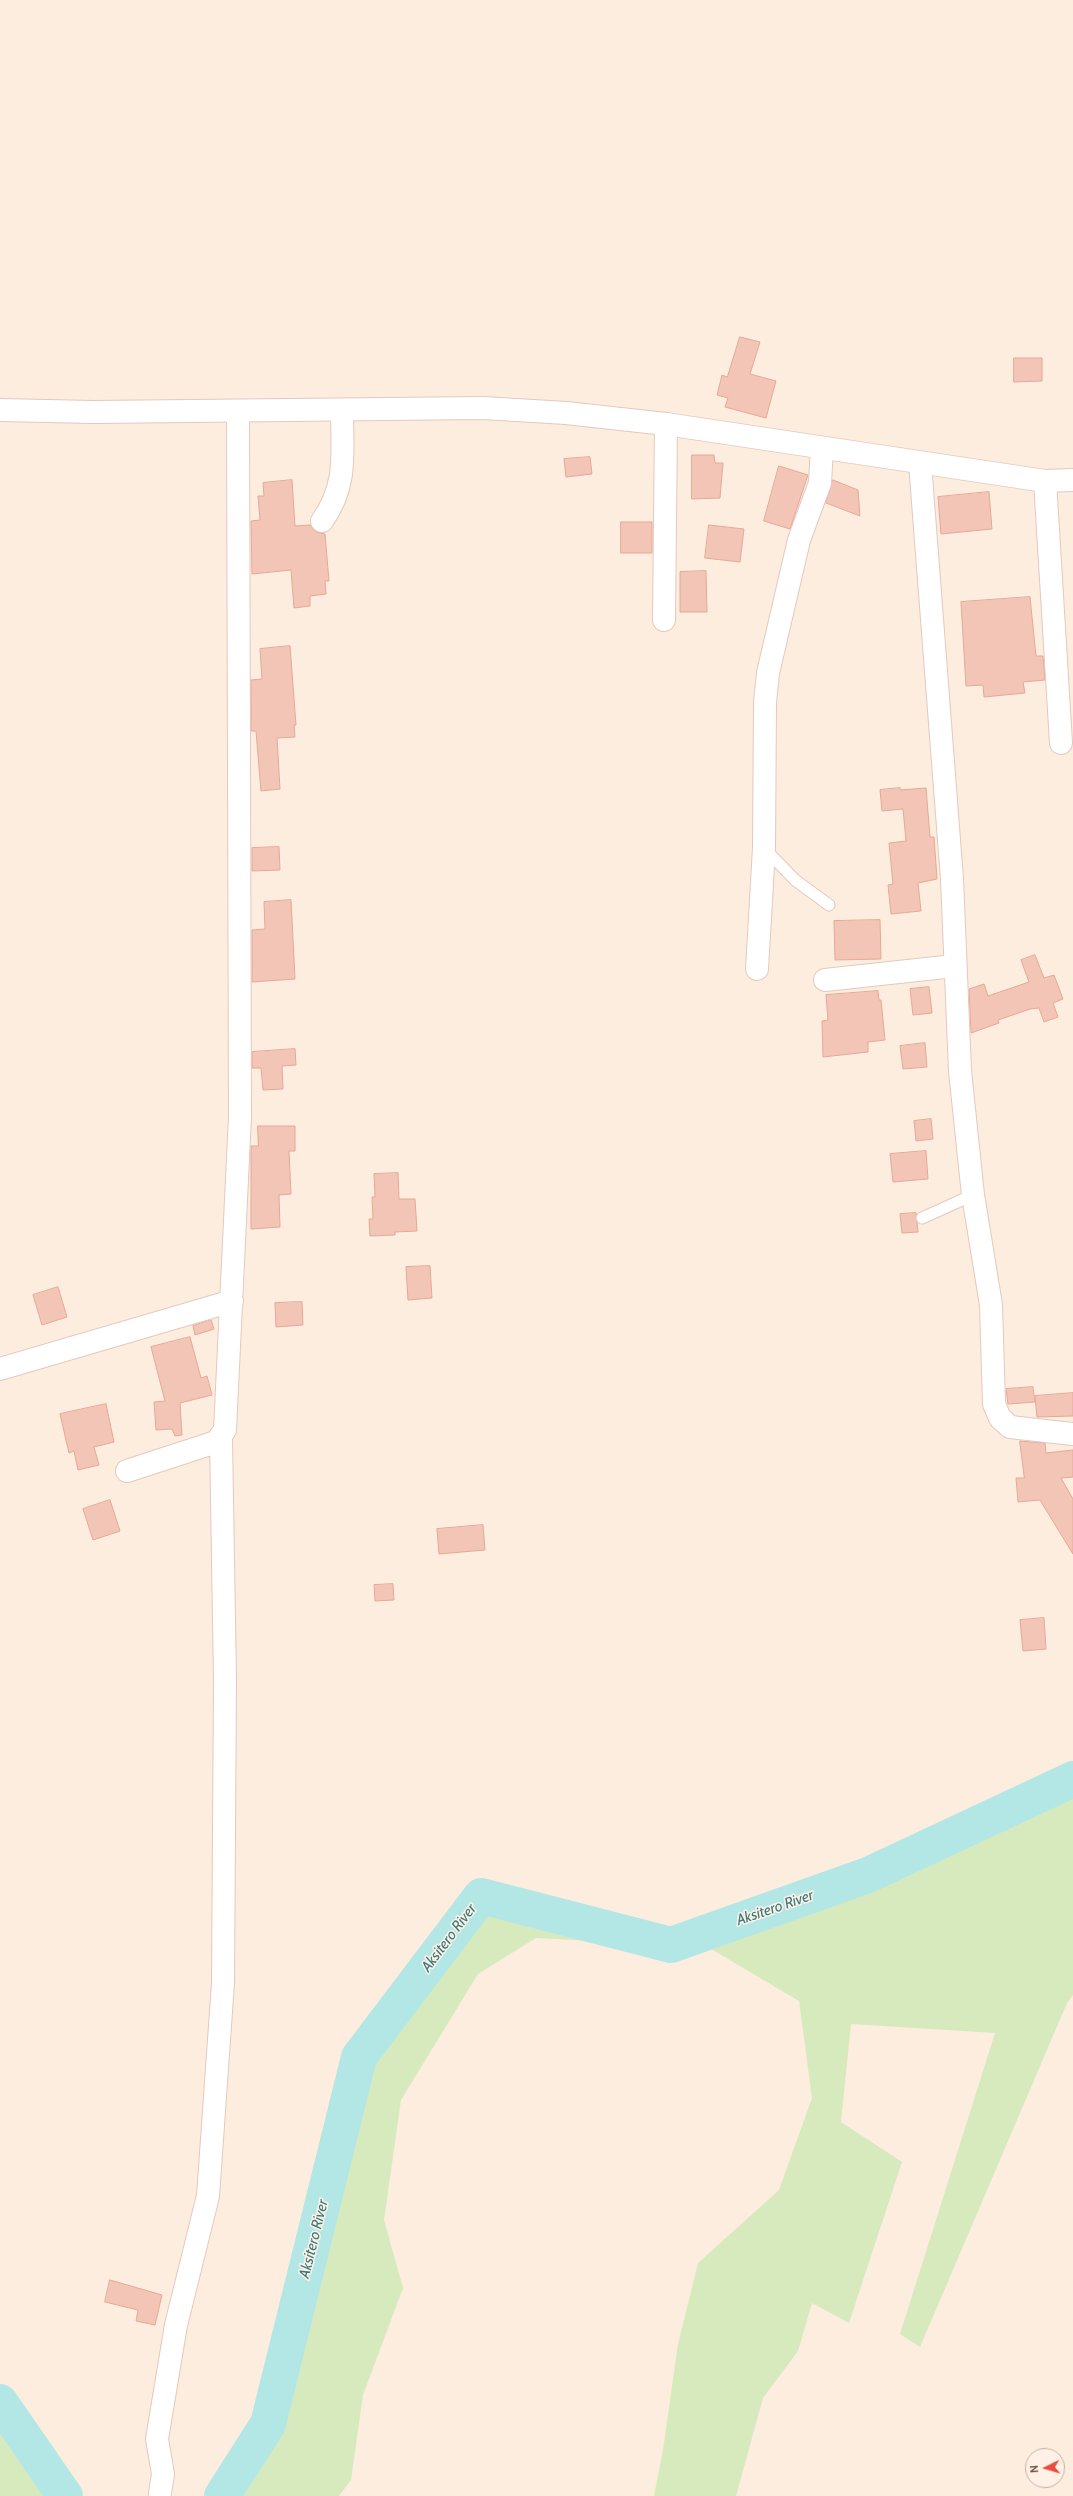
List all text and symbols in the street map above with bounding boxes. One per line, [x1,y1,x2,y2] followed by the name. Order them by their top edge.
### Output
[734,1886,816,1930] water label: Aksitero River
[418,1901,480,1975] water label: Aksitero River
[296,2198,332,2280] water label: Aksitero River
[1025,2448,1065,2488] north arrow
[1027,2464,1041,2473] text: N

